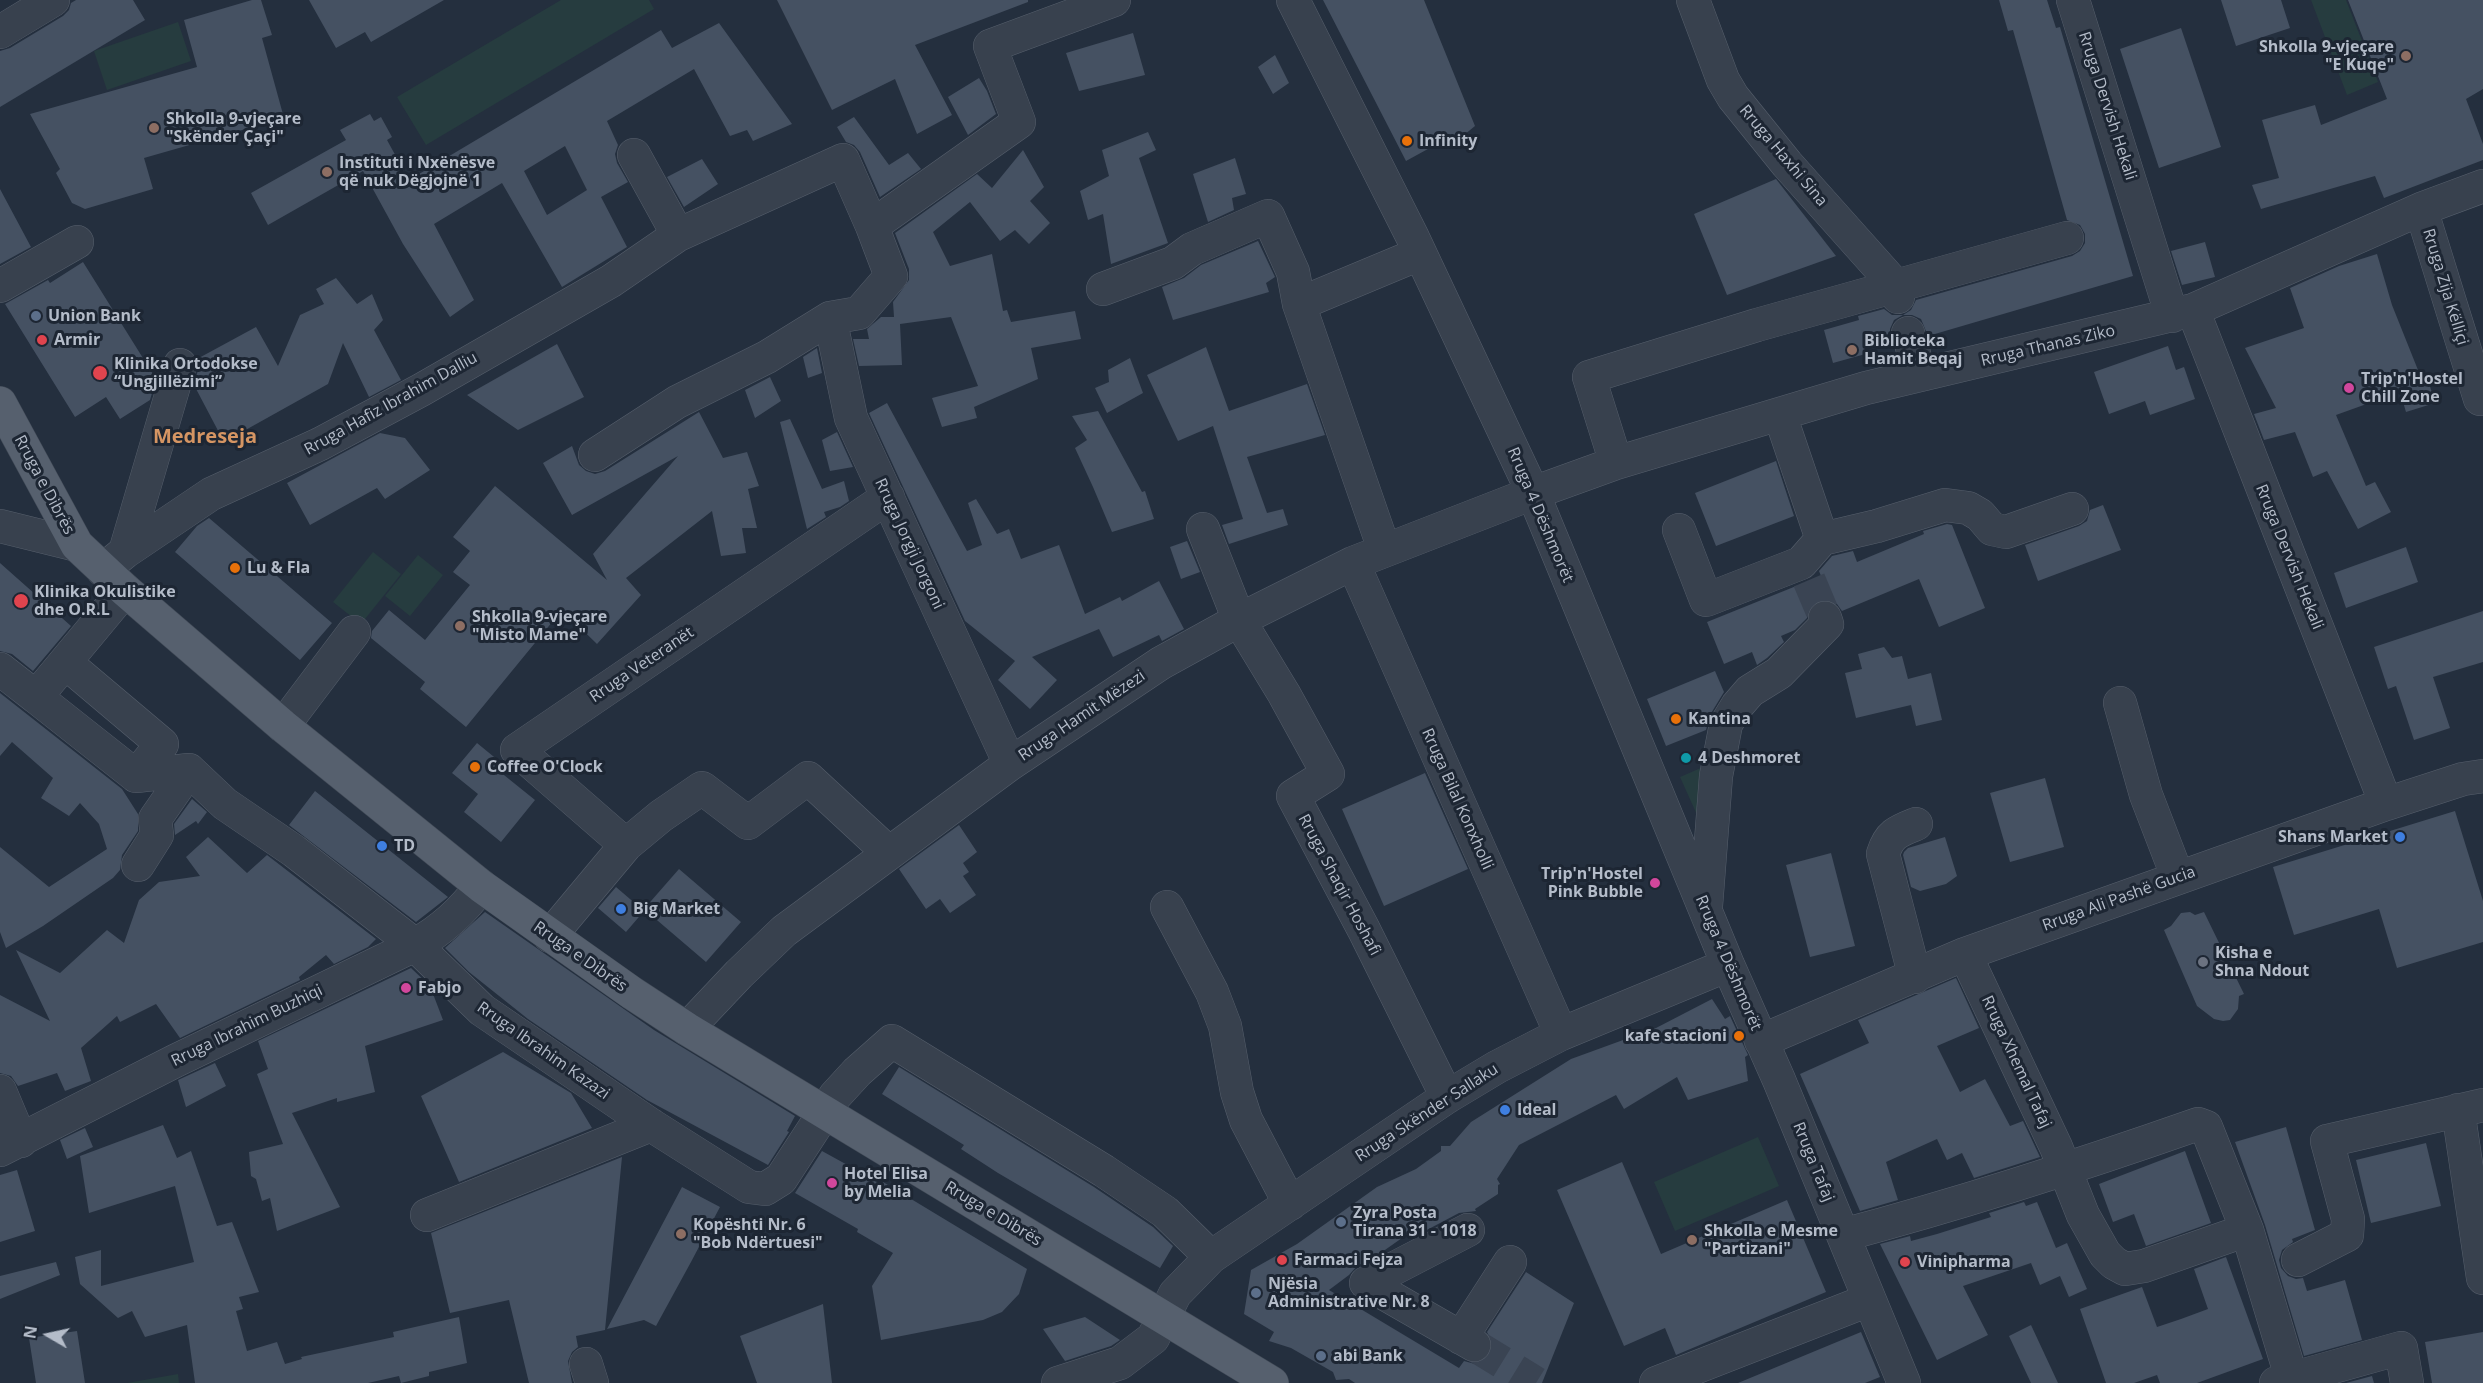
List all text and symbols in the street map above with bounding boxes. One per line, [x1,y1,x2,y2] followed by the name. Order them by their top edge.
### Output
[2074,29,2140,183] street label: Rruga Dervish Hekali
[2259,37,2394,75] place label: Shkolla 9-vjeçare "E Kuqe"
[2399,49,2413,63] marker: Shkolla 9-vjeçare "E Kuqe"
[1735,101,1831,211] street label: Rruga Haxhi Sina
[166,109,301,147] place label: Shkolla 9-vjeçare "Skënder Çaçi"
[147,121,161,135] marker: Shkolla 9-vjeçare "Skënder Çaçi"
[1419,131,1477,151] place label: Infinity
[1400,134,1414,148] marker: Infinity
[339,153,495,191] place label: Instituti i Nxënësve që nuk Dëgjojnë 1
[320,165,334,179] marker: Instituti i Nxënësve që nuk Dëgjojnë 1
[2418,226,2472,348] street label: Rruga Zija Këlliçi
[48,306,141,326] place label: Union Bank
[29,309,43,323] marker: Union Bank
[1979,321,2117,371] street label: Rruga Thanas Ziko
[54,330,100,350] place label: Armir
[1864,331,1962,369] place label: Biblioteka Hamit Beqaj
[35,333,49,347] marker: Armir
[1845,343,1859,357] marker: Biblioteka Hamit Beqaj
[301,348,481,460] street label: Rruga Hafiz Ibrahim Dalliu
[114,354,258,392] place label: Klinika Ortodokse “Ungjillëzimi”
[91,364,109,382] marker: Klinika Ortodokse “Ungjillëzimi”
[2361,369,2463,407] place label: Trip'n'Hostel Chill Zone
[2342,381,2356,395] marker: Trip'n'Hostel Chill Zone
[153,425,257,449] district label: Medreseja
[10,432,78,538] street label: Rruga e Dibrës
[1503,445,1577,585] street label: Rruga 4 Dëshmorët
[870,476,948,612] street label: Rruga Jorgji Jorgoni
[2251,482,2327,632] street label: Rruga Dervish Hekali
[247,558,310,578] place label: Lu & Fla
[228,561,242,575] marker: Lu & Fla
[34,582,176,620] place label: Klinika Okulistike dhe O.R.L
[12,592,30,610] marker: Klinika Okulistike dhe O.R.L
[472,607,607,645] place label: Shkolla 9-vjeçare "Misto Mame"
[453,619,467,633] marker: Shkolla 9-vjeçare "Misto Mame"
[586,623,698,707] street label: Rruga Veteranët
[1015,666,1149,766] street label: Rruga Hamit Mëzezi
[1688,709,1751,729] place label: Kantina
[1669,712,1683,726] marker: Kantina
[1417,725,1497,873] street label: Rruga Bilal Konxholli
[1698,748,1800,768] place label: 4 Deshmoret
[1679,751,1693,765] marker: 4 Deshmoret
[487,757,603,777] place label: Coffee O'Clock
[468,760,482,774] marker: Coffee O'Clock
[1294,811,1384,959] street label: Rruga Shaqir Hoshafi
[2278,827,2388,847] place label: Shans Market
[2393,830,2407,844] marker: Shans Market
[394,836,415,856] place label: TD
[375,839,389,853] marker: TD
[2040,862,2198,936] street label: Rruga Ali Pashë Gucia
[1541,864,1643,902] place label: Trip'n'Hostel Pink Bubble
[1648,876,1662,890] marker: Trip'n'Hostel Pink Bubble
[1691,893,1765,1033] street label: Rruga 4 Dëshmorët
[633,899,720,919] place label: Big Market
[614,902,628,916] marker: Big Market
[530,918,630,996] street label: Rruga e Dibrës
[2215,943,2309,981] place label: Kisha e Shna Ndout
[2196,955,2210,969] marker: Kisha e Shna Ndout
[418,978,461,998] place label: Fabjo
[168,981,326,1071] street label: Rruga Ibrahim Buzhiqi
[399,981,413,995] marker: Fabjo
[1977,993,2055,1131] street label: Rruga Xhemal Tafaj
[473,998,613,1104] street label: Rruga Ibrahim Kazazi
[1625,1026,1727,1046] place label: kafe stacioni
[1732,1029,1746,1043] marker: kafe stacioni
[1352,1060,1502,1166] street label: Rruga Skënder Sallaku
[1517,1100,1556,1120] place label: Ideal
[1498,1103,1512,1117] marker: Ideal
[1788,1119,1838,1205] street label: Rruga Tafaj
[844,1164,928,1202] place label: Hotel Elisa by Melia
[825,1176,839,1190] marker: Hotel Elisa by Melia
[941,1178,1045,1250] street label: Rruga e Dibrës
[1353,1203,1477,1241] place label: Zyra Posta Tirana 31 - 1018
[693,1215,823,1253] place label: Kopështi Nr. 6 "Bob Ndërtuesi"
[1334,1215,1348,1229] marker: Zyra Posta Tirana 31 - 1018
[1704,1221,1838,1259] place label: Shkolla e Mesme "Partizani"
[674,1227,688,1241] marker: Kopështi Nr. 6 "Bob Ndërtuesi"
[1685,1233,1699,1247] marker: Shkolla e Mesme "Partizani"
[1294,1250,1403,1270] place label: Farmaci Fejza
[1917,1252,2011,1272] place label: Vinipharma
[1275,1253,1289,1267] marker: Farmaci Fejza
[1898,1255,1912,1269] marker: Vinipharma
[1268,1274,1430,1312] place label: Njësia Administrative Nr. 8
[1249,1286,1263,1300] marker: Njësia Administrative Nr. 8
[18,1305,78,1365] north arrow
[18,1324,42,1340] text: N
[1333,1346,1403,1366] place label: abi Bank
[1314,1349,1328,1363] marker: abi Bank

